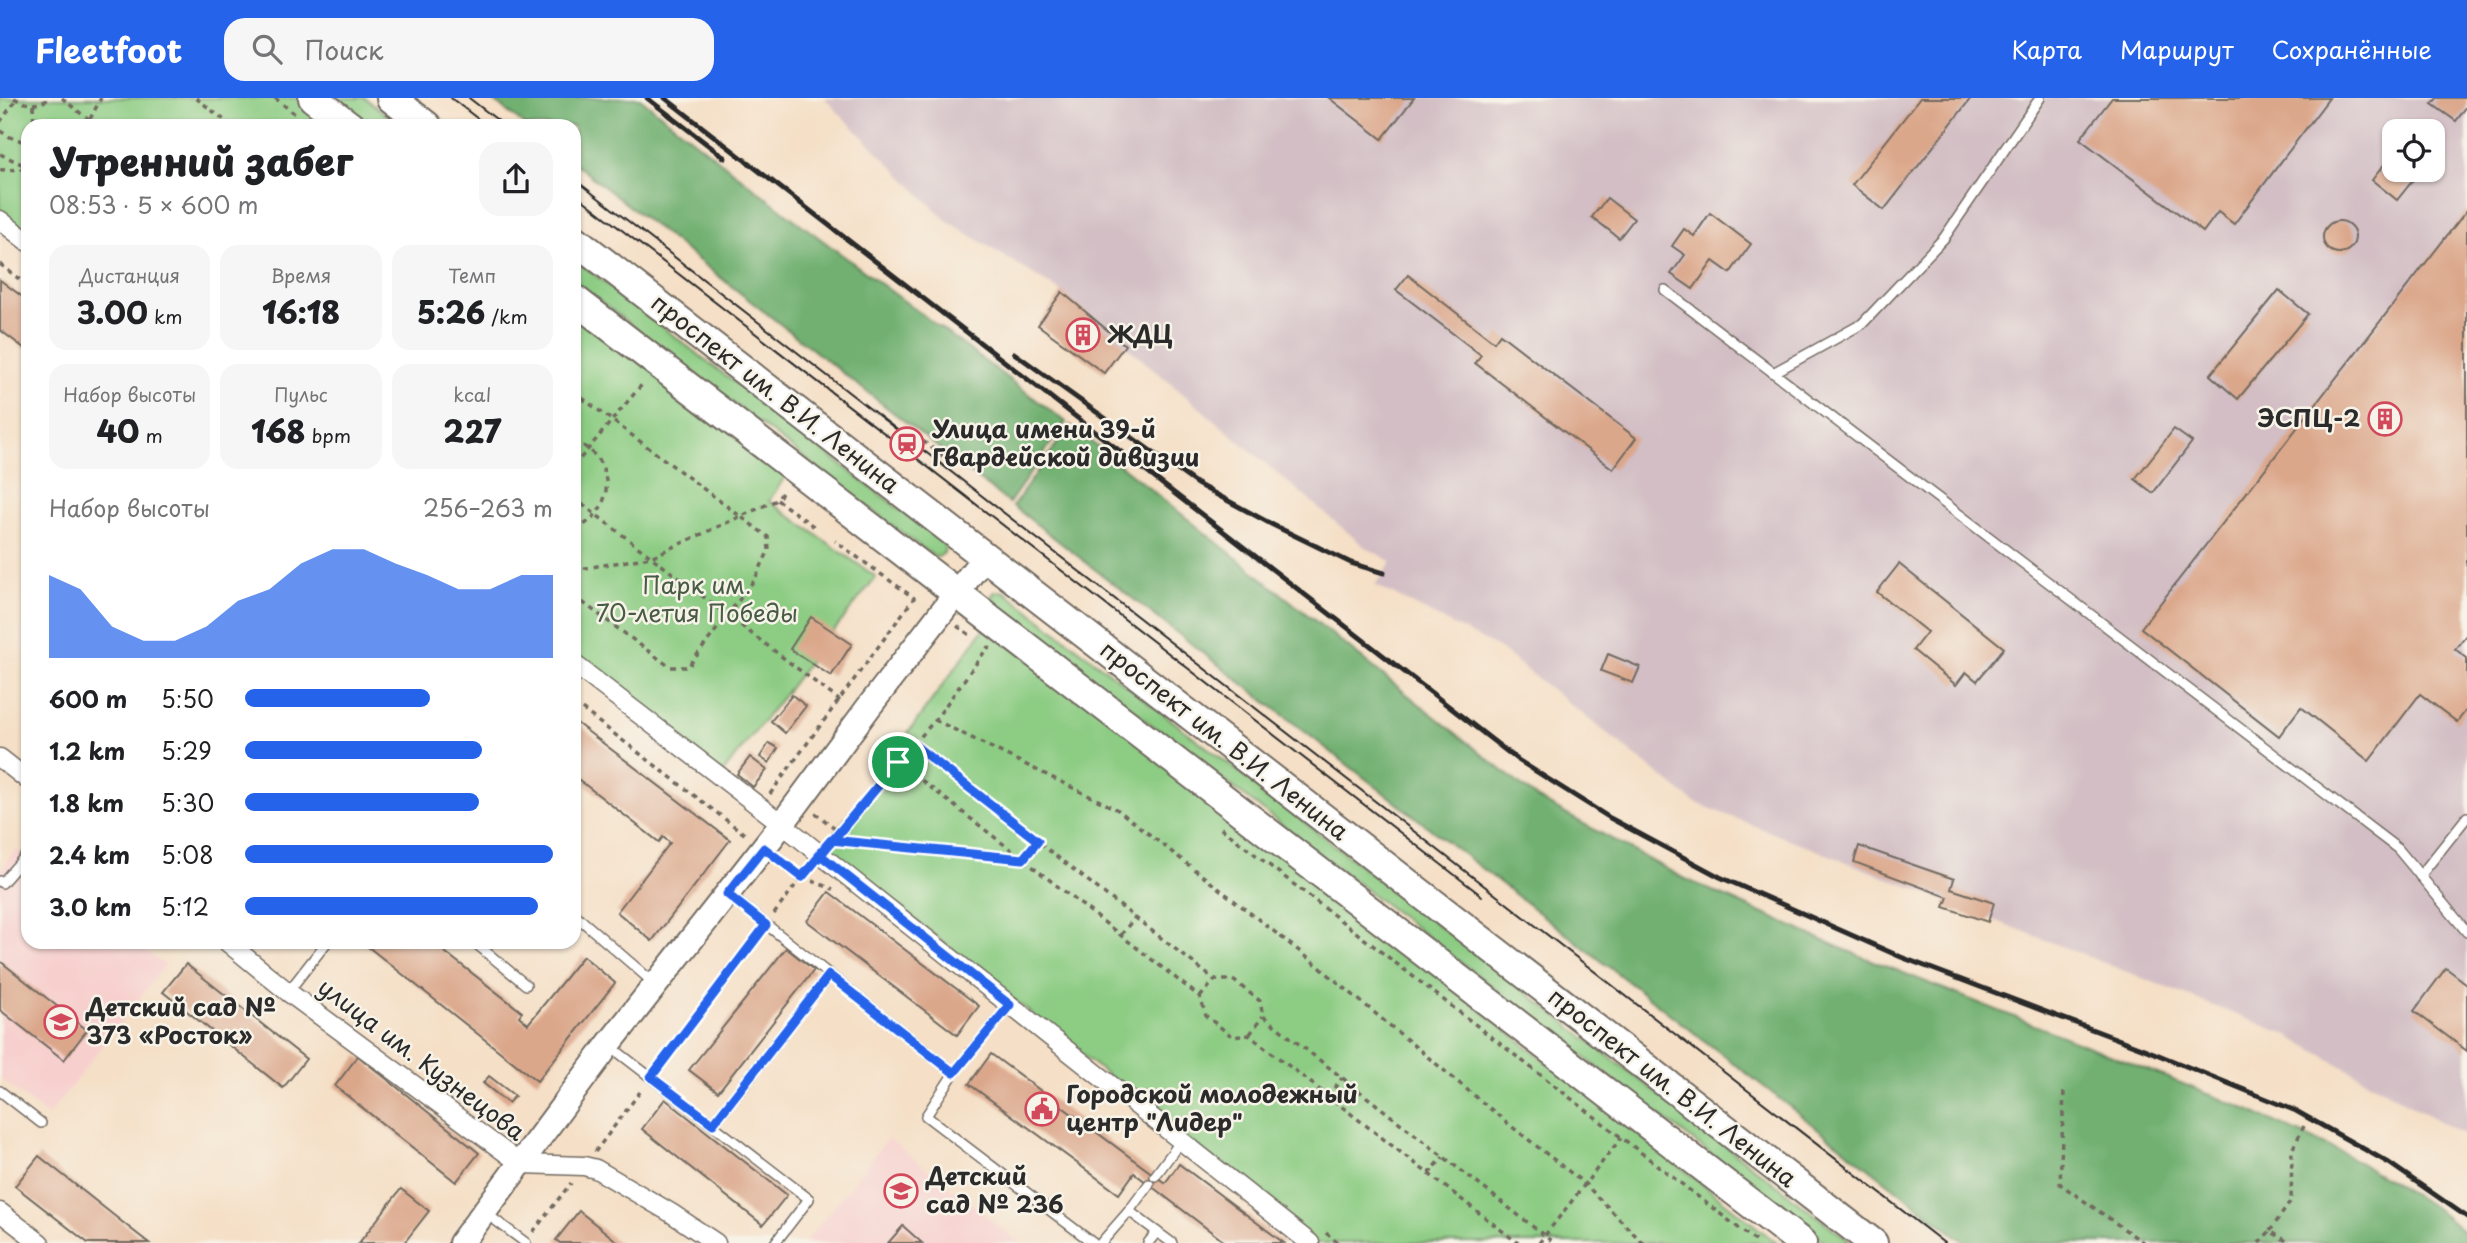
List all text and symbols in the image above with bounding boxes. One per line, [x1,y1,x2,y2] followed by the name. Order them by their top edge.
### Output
[224,18,714,81] search box
[35,24,182,74] text: Fleetfoot
[248,30,286,68] icon: search
[304,30,383,69] text: Поиск
[2011,31,2082,67] text: Карта
[2120,31,2234,67] text: Маршрут
[2272,31,2432,67] text: Сохранённые
[2382,119,2445,182] map controls
[2382,119,2445,182] button: locate
[49,132,353,189] text: Утренний забег
[479,142,553,216] button: share
[49,187,258,222] text: 08:53 · 5 × 600 m
[79,261,180,289] text: Дистанция
[271,261,331,289] text: Время
[448,261,496,289] text: Темп
[644,284,908,501] street label: проспект им. В.И. Ленина
[77,289,148,334] text: 3.00
[262,289,340,334] text: 16:18
[417,289,485,334] text: 5:26
[148,302,183,330] text: km
[485,302,528,330] text: /km
[1107,315,1173,351] place label: ЖДЦ
[1064,316,1102,354] building icon: ЖДЦ
[63,380,196,408] text: Набор высоты
[274,380,328,408] text: Пульс
[453,380,491,408] text: kcal
[2257,399,2360,435] place label: ЭСПЦ-2
[2366,400,2404,438] building icon: ЭСПЦ-2
[96,408,139,453] text: 40
[251,408,306,453] text: 168
[443,408,501,453] text: 227
[931,410,1199,474] place label: Улица имени 39-й Гвардейской дивизии
[139,421,163,449] text: m
[306,421,351,449] text: bpm
[888,425,926,463] station icon: Улица имени 39-й Гвардейской дивизии
[49,490,210,525] text: Набор высоты
[423,490,553,525] text: 256–263 m
[596,566,798,630] park label: Парк им. 70-летия Победы
[1093,631,1357,848] street label: проспект им. В.И. Ленина
[49,681,127,716] text: 600 m
[161,681,214,716] text: 5:50
[868,732,928,792] pin
[49,733,125,768] text: 1.2 km
[161,733,212,768] text: 5:29
[879,743,917,781] icon: arrive
[49,785,124,820] text: 1.8 km
[161,785,214,820] text: 5:30
[49,837,130,872] text: 2.4 km
[161,837,214,872] text: 5:08
[49,889,131,924] text: 3.0 km
[161,889,209,924] text: 5:12
[311,968,534,1149] street label: улица им. Кузнецова
[1541,978,1805,1195] street label: проспект им. В.И. Ленина
[85,988,276,1052] place label: Детский сад № 373 «Росток»
[42,1003,80,1041] school or university icon: Детский сад № 373 «Росток»
[1066,1075,1358,1139] place label: Городской молодежный центр "Лидер"
[1023,1090,1061,1128] public building icon: Городской молодежный центр "Лидер"
[925,1157,1064,1221] place label: Детский сад № 236
[882,1172,920,1210] school or university icon: Детский сад № 236

